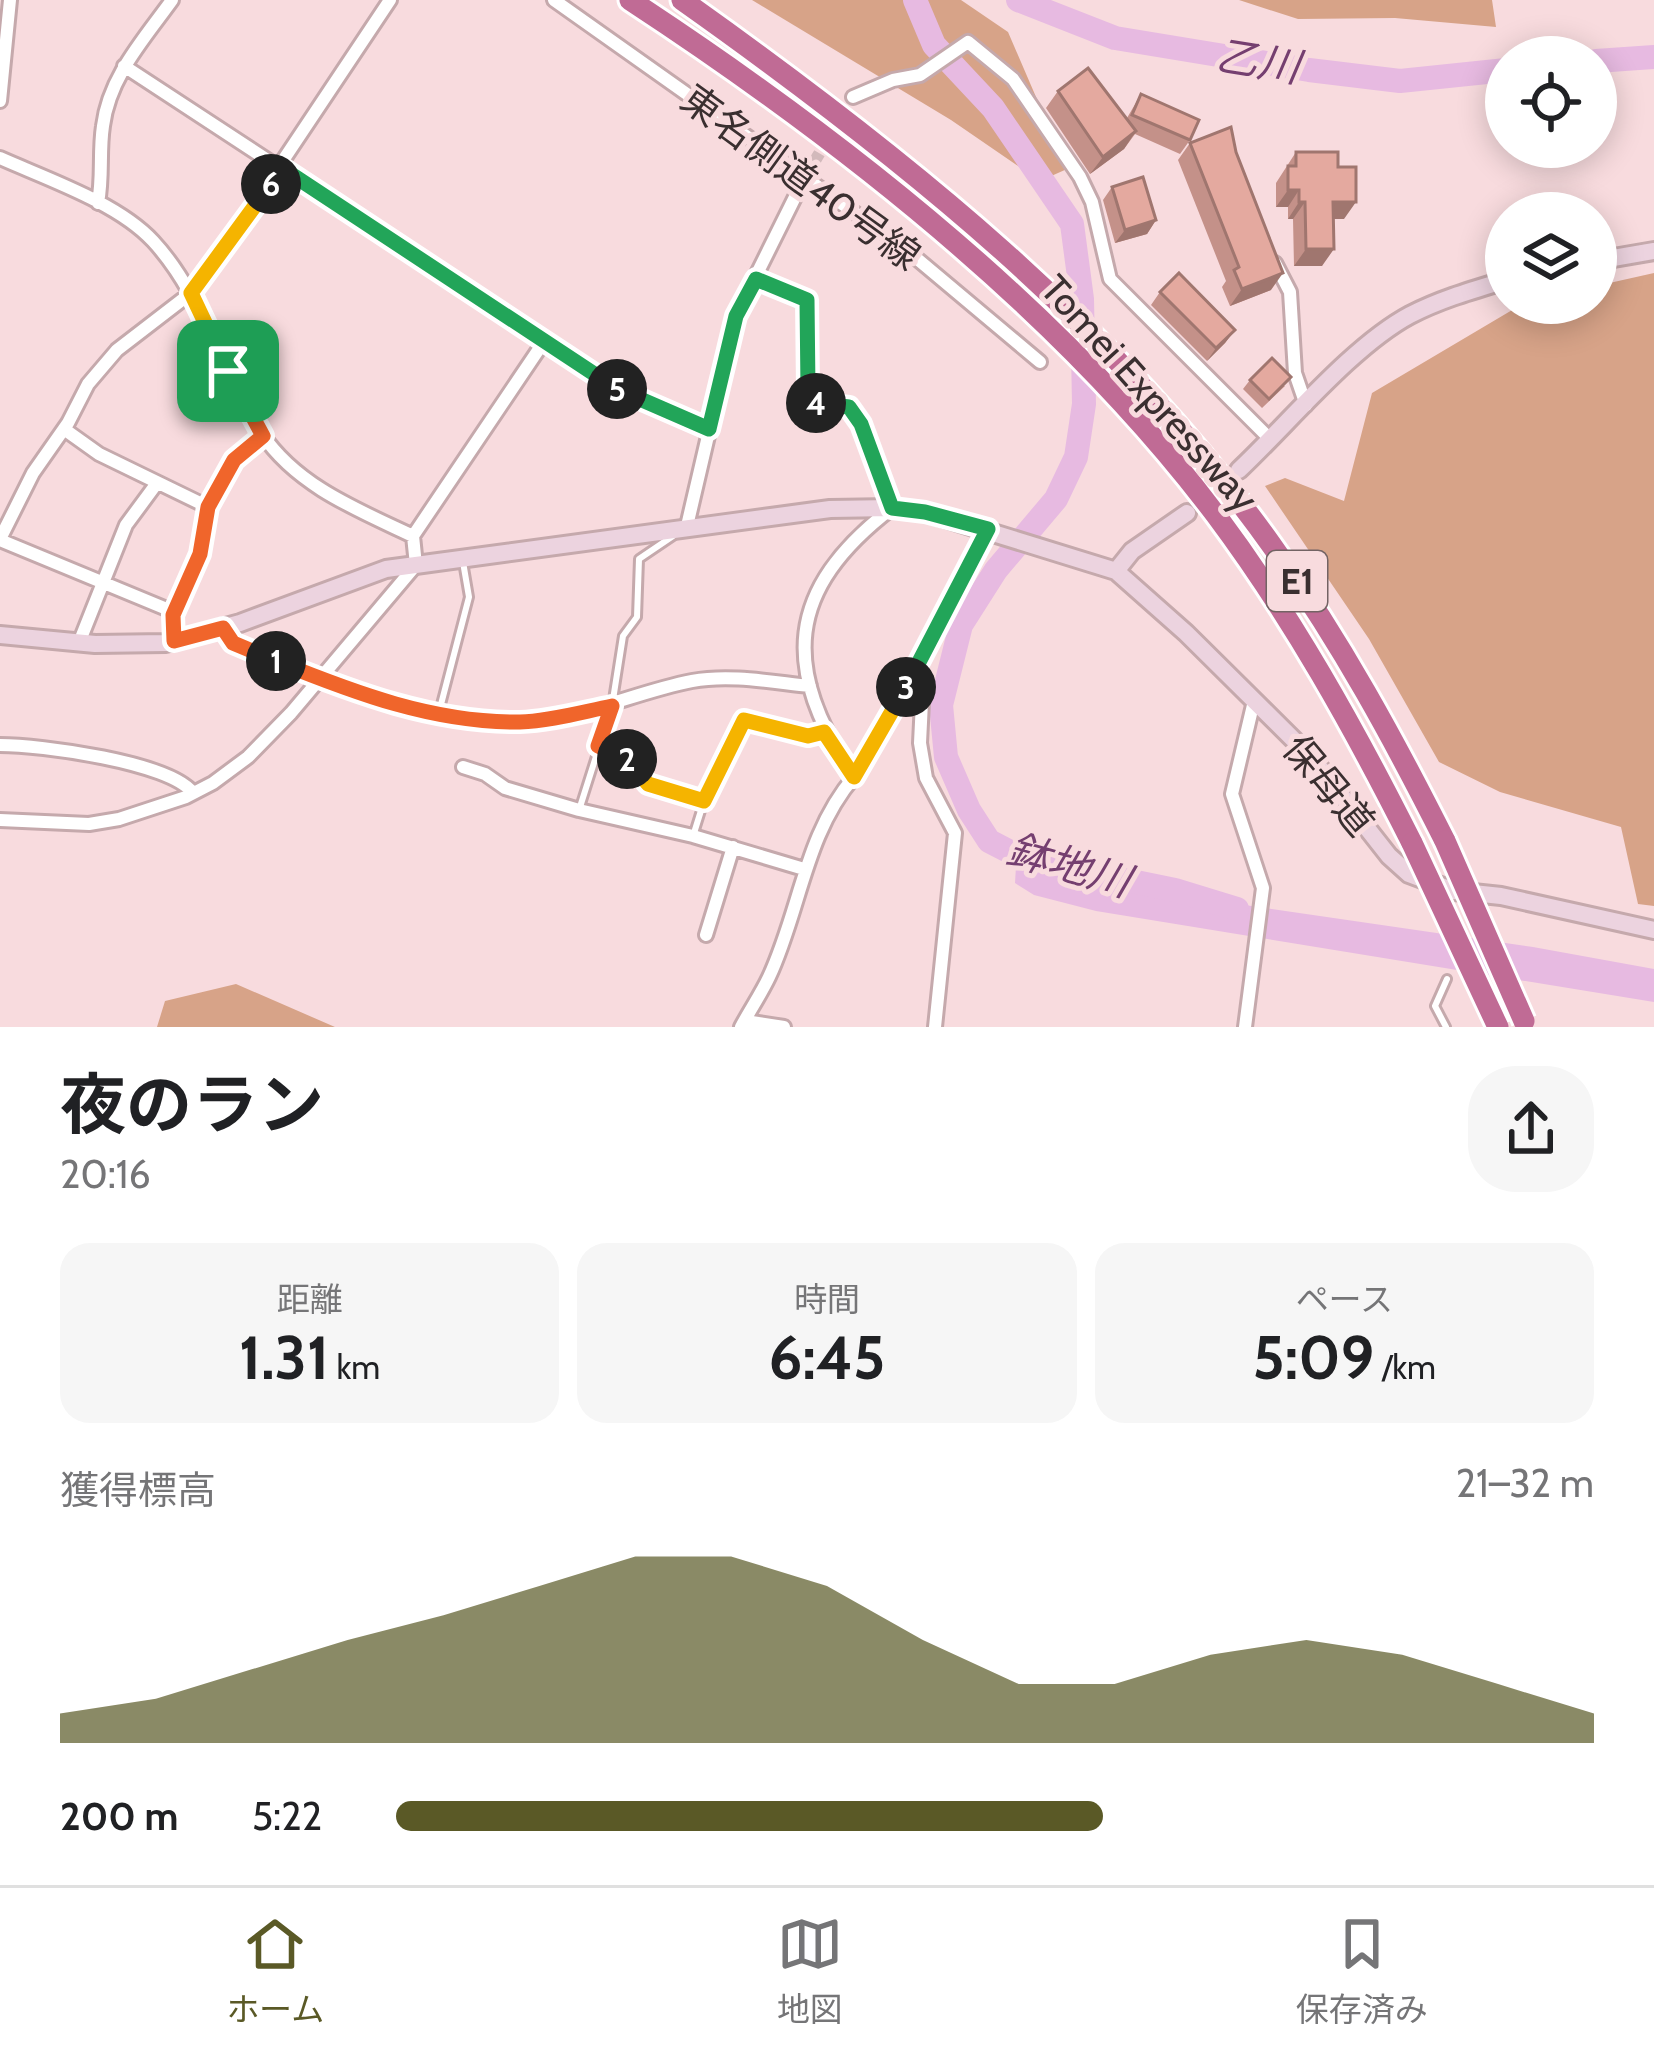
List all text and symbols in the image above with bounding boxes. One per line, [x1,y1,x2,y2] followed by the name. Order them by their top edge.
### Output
[1212,29,1307,94] water label: 乙川
[1485,36,1617,324] map controls
[1485,36,1617,168] button: locate
[672,74,930,280] street label: 東名側道40号線
[241,154,301,214] pin: 6
[262,164,280,204] text: 6
[1485,192,1617,324] button: layers
[1031,265,1269,522] street label: Tomei Expressway
[177,320,279,422] pin
[195,338,261,404] icon: arrive
[587,359,647,419] pin: 5
[608,369,626,409] text: 5
[786,373,846,433] pin: 4
[806,383,826,423] text: 4
[1267,551,1327,611] road number: E1
[246,631,306,691] pin: 1
[270,641,282,681] text: 1
[876,657,936,717] pin: 3
[897,667,915,707] text: 3
[1273,725,1385,845] street label: 保母道
[597,729,657,789] pin: 2
[618,739,636,779] text: 2
[1001,823,1141,908] water label: 鉢地川
[60,1064,324,1145] text: 夜のラン
[1468,1066,1594,1192] button: share
[60,1150,151,1198] text: 20:16
[277,1279,343,1319] text: 距離
[794,1279,860,1319] text: 時間
[1296,1279,1393,1319] text: ペース
[239,1321,329,1394] text: 1.31
[769,1321,885,1394] text: 6:45
[1253,1321,1374,1394] text: 5:09
[329,1347,380,1387] text: km
[1374,1347,1436,1387] text: /km
[1456,1459,1594,1507] text: 21–32 m
[60,1466,216,1514] text: 獲得標高
[60,1792,178,1840] text: 200 m
[252,1792,322,1840] text: 5:22
[226,1911,324,2031] tab: ホーム
[777,1911,843,2031] tab: 地図
[1296,1911,1428,2031] tab: 保存済み

